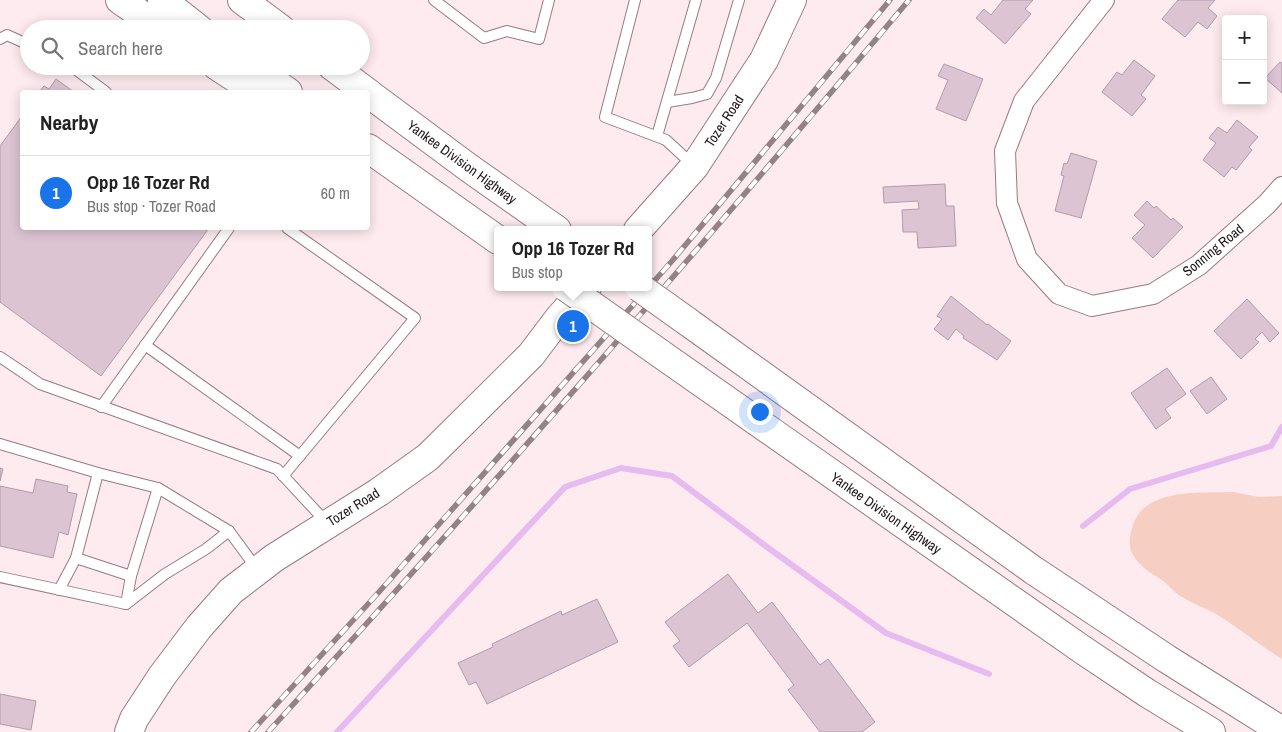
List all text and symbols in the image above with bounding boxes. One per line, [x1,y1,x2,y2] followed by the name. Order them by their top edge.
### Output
[1222,15,1267,105] map controls
[1222,15,1267,60] button: +
[20,20,370,75] search box
[38,34,66,62] icon: search
[78,35,163,61] text: Search here
[1222,60,1267,105] button: −
[700,91,748,151] street label: Tozer Road
[40,108,98,137] text: Nearby
[404,116,521,208] street label: Yankee Division Highway
[87,169,210,195] text: Opp 16 Tozer Rd
[52,182,60,204] text: 1
[321,182,350,204] text: 60 m
[87,195,216,217] text: Bus stop · Tozer Road
[1179,220,1247,280] street label: Sonning Road
[494,226,652,291] popup
[512,235,634,261] text: Opp 16 Tozer Rd
[512,261,563,283] text: Bus stop
[557,307,589,345] pin: 1
[747,399,773,425] your location
[827,468,945,558] street label: Yankee Division Highway
[323,484,383,530] street label: Tozer Road

